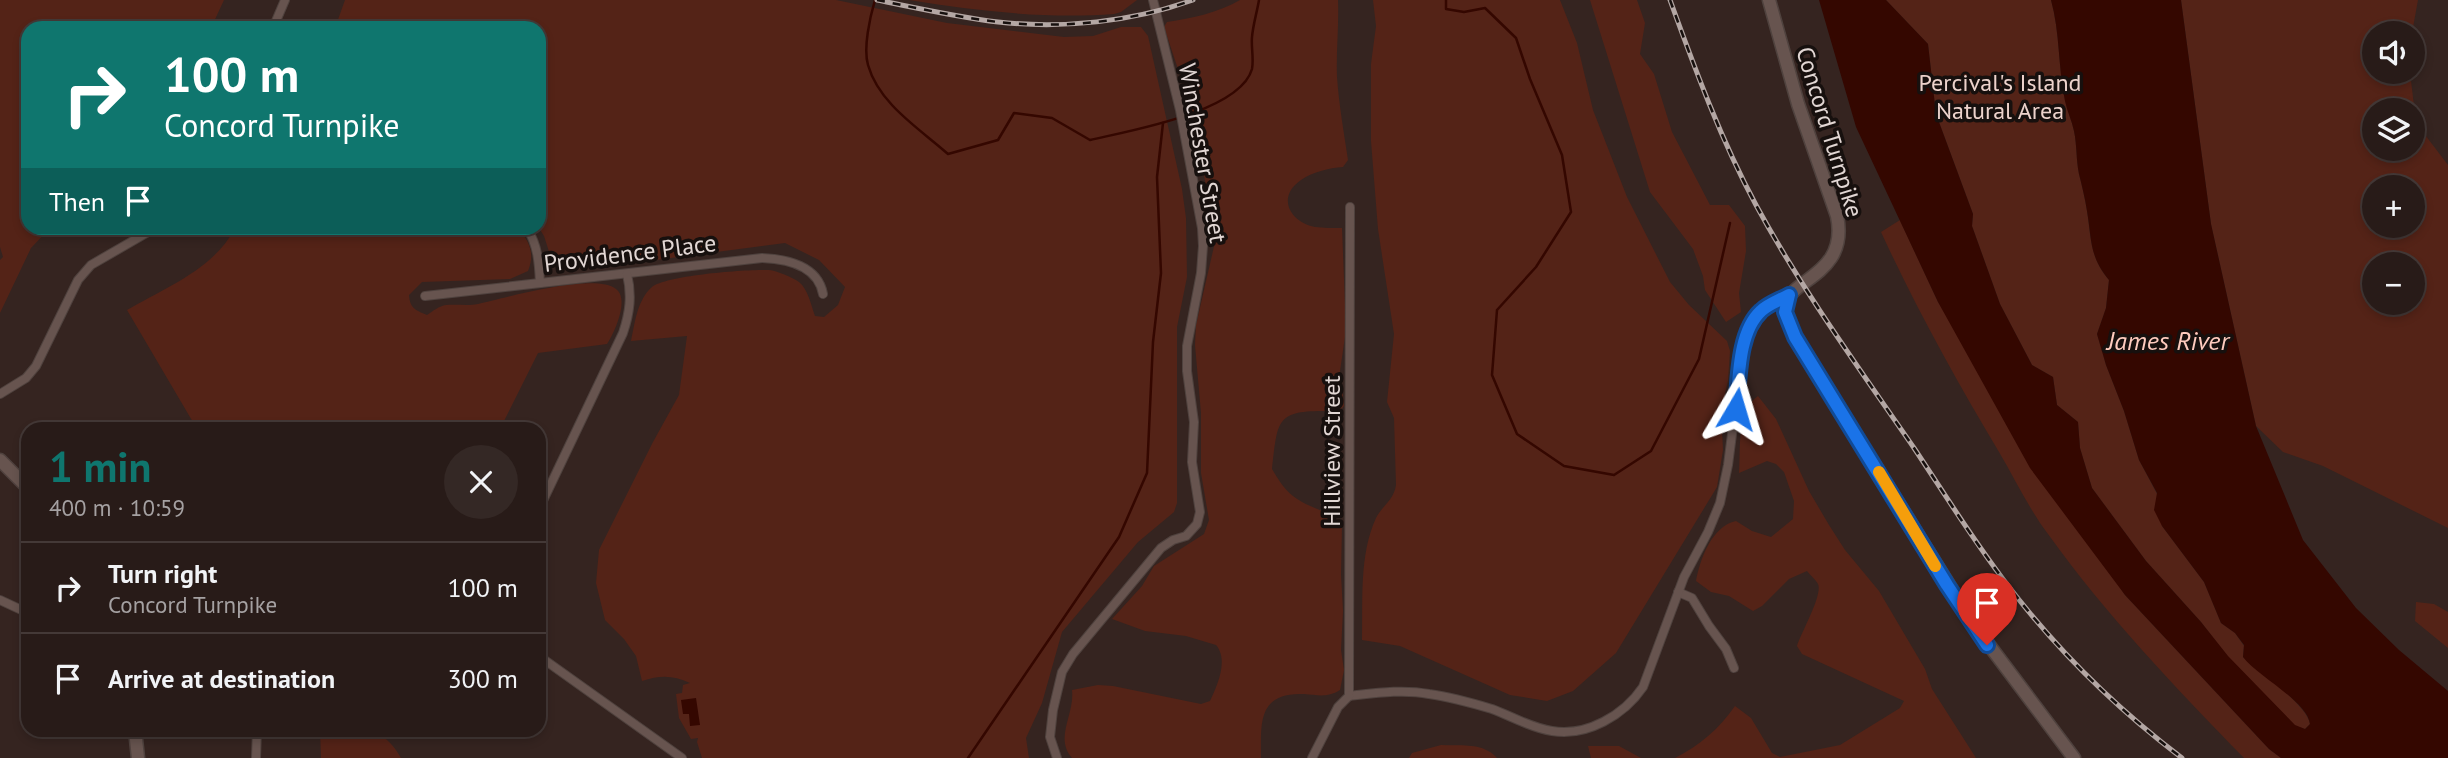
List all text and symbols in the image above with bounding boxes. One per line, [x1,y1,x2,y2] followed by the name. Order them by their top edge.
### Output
[2362,21,2425,315] map controls
[2362,21,2425,84] button: sound
[164,42,299,106] text: 100 m
[1789,43,1871,221] street label: Concord Turnpike
[49,49,140,140] icon: right
[1172,61,1234,245] street label: Winchester Street
[1919,67,2081,126] park label: Percival's Island Natural Area
[2362,98,2425,161] button: layers
[164,104,399,146] text: Concord Turnpike
[2362,175,2425,238] button: +
[119,182,157,220] icon: arrive
[49,185,105,218] text: Then
[542,227,718,279] street label: Providence Place
[2362,252,2425,315] button: −
[2105,324,2230,357] water label: James River
[1699,372,1773,446] position arrow
[1316,375,1347,527] street label: Hillview Street
[49,439,151,494] text: 1 min
[444,445,518,519] button: close
[49,493,185,522] text: 400 m · 10:59
[108,557,217,590] text: Turn right
[49,569,87,607] icon: right
[447,571,518,604] text: 100 m
[1957,573,2017,645] pin
[1968,584,2006,622] icon: arrive
[108,590,277,619] text: Concord Turnpike
[49,660,87,698] icon: arrive
[108,662,335,695] text: Arrive at destination
[447,662,518,695] text: 300 m

